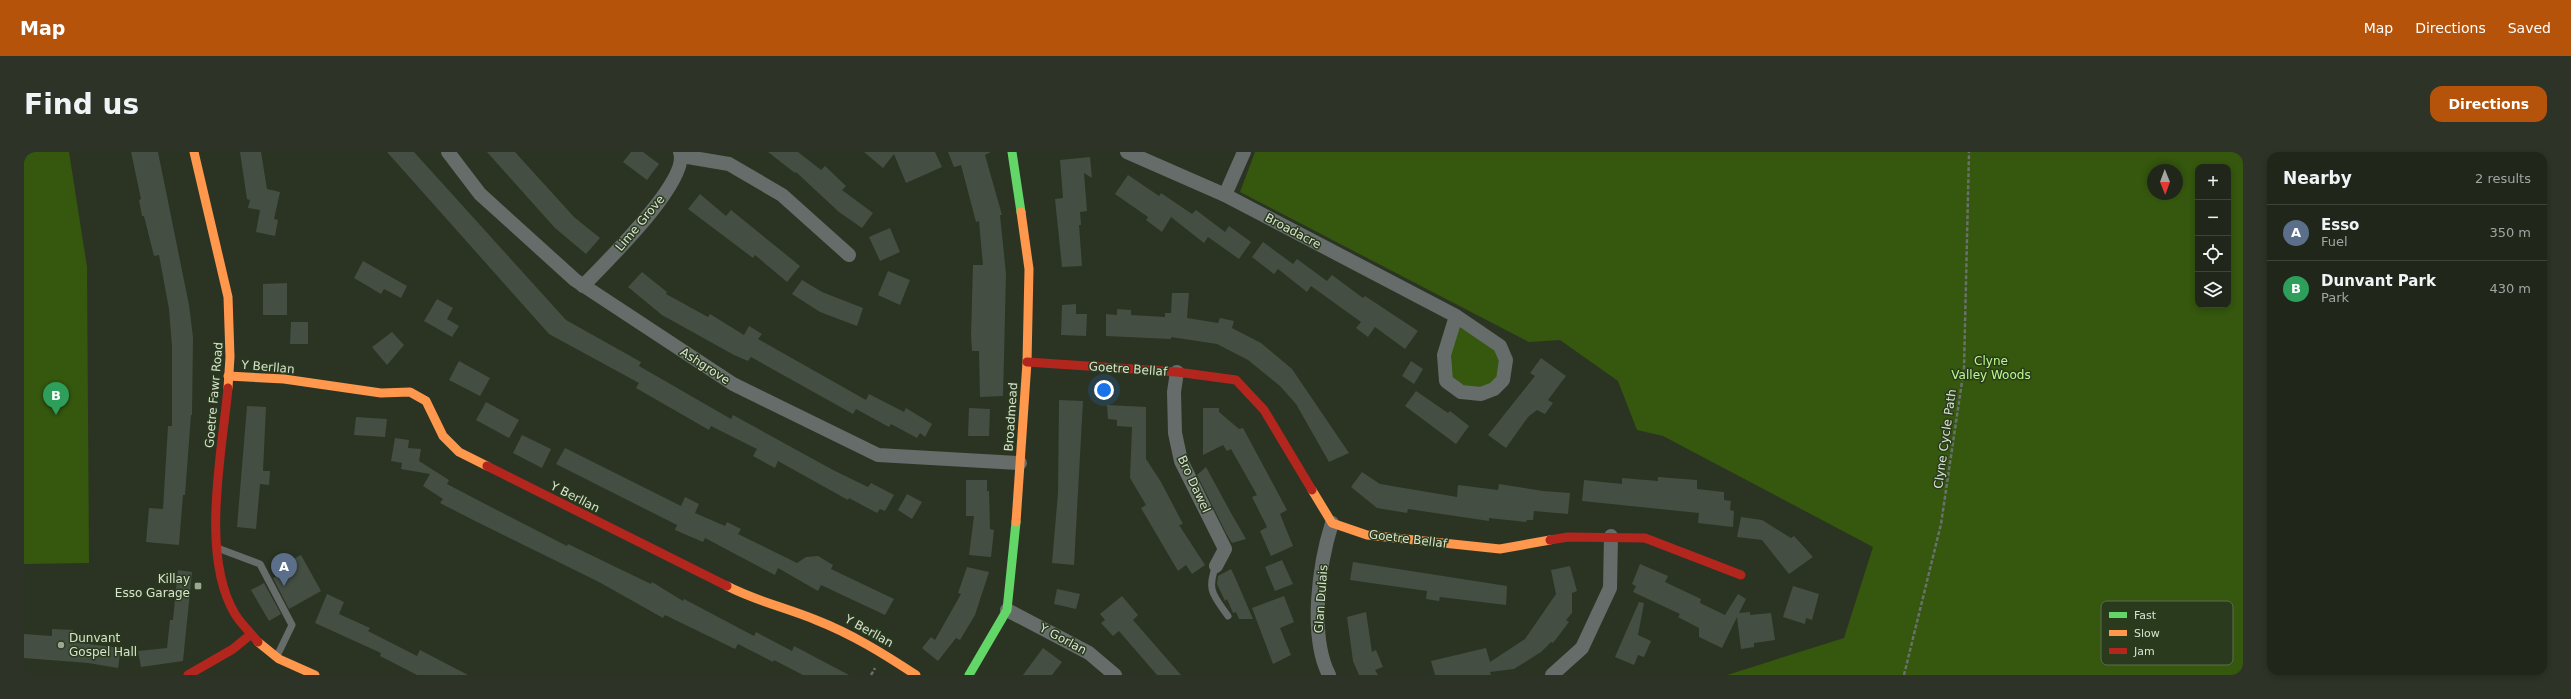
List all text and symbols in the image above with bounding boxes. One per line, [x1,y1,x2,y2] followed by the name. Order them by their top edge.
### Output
[20,17,65,39] text: Map
[2364,20,2393,36] text: Map
[2415,20,2486,36] text: Directions
[2508,20,2551,36] text: Saved
[2430,86,2547,122] button: Directions
[24,88,139,121] text: Find us
[2147,164,2183,200] north arrow
[2195,164,2231,308] map controls
[2195,164,2231,200] button: +
[2283,168,2352,188] text: Nearby
[2475,171,2531,186] text: 2 results
[613,192,667,254] street label: Lime Grove
[2195,200,2231,236] button: −
[1263,210,1323,252] street label: Broadacre
[2321,216,2359,234] text: Esso
[2291,225,2301,240] text: A
[2489,225,2531,240] text: 350 m
[2321,234,2348,249] text: Fuel
[2195,236,2231,272] button: locate
[2195,272,2231,308] button: layers
[2321,272,2436,290] text: Dunvant Park
[2291,281,2301,296] text: B
[2489,281,2531,296] text: 430 m
[2321,290,2349,305] text: Park
[202,341,226,449] street label: Goetre Fawr Road
[678,345,732,387] street label: Ashgrove
[1951,354,2031,382] park label: Clyne Valley Woods
[240,358,295,376] street label: Y Berllan
[1088,359,1168,379] street label: Goetre Bellaf
[1094,380,1114,400] your location
[43,382,69,415] pin: B
[1002,382,1020,452] street label: Broadmead
[1931,388,1959,490] street label: Clyne Cycle Path
[1175,453,1213,515] street label: Bro Dawel
[547,478,602,515] street label: Y Berllan
[1368,527,1449,551] street label: Goetre Bellaf
[271,553,297,586] pin: A
[1312,564,1330,634] street label: Glan Dulais
[115,572,190,600] place label: Killay Esso Garage
[193,581,203,591] marker: Killay Esso Garage
[2101,601,2233,665] legend
[2134,609,2157,622] text: Fast
[841,611,896,650] street label: Y Berllan
[1036,620,1089,657] street label: Y Gorlan
[2134,627,2160,640] text: Slow
[69,631,137,659] place label: Dunvant Gospel Hall
[56,640,66,650] marker: Dunvant Gospel Hall
[2133,645,2155,658] text: Jam

